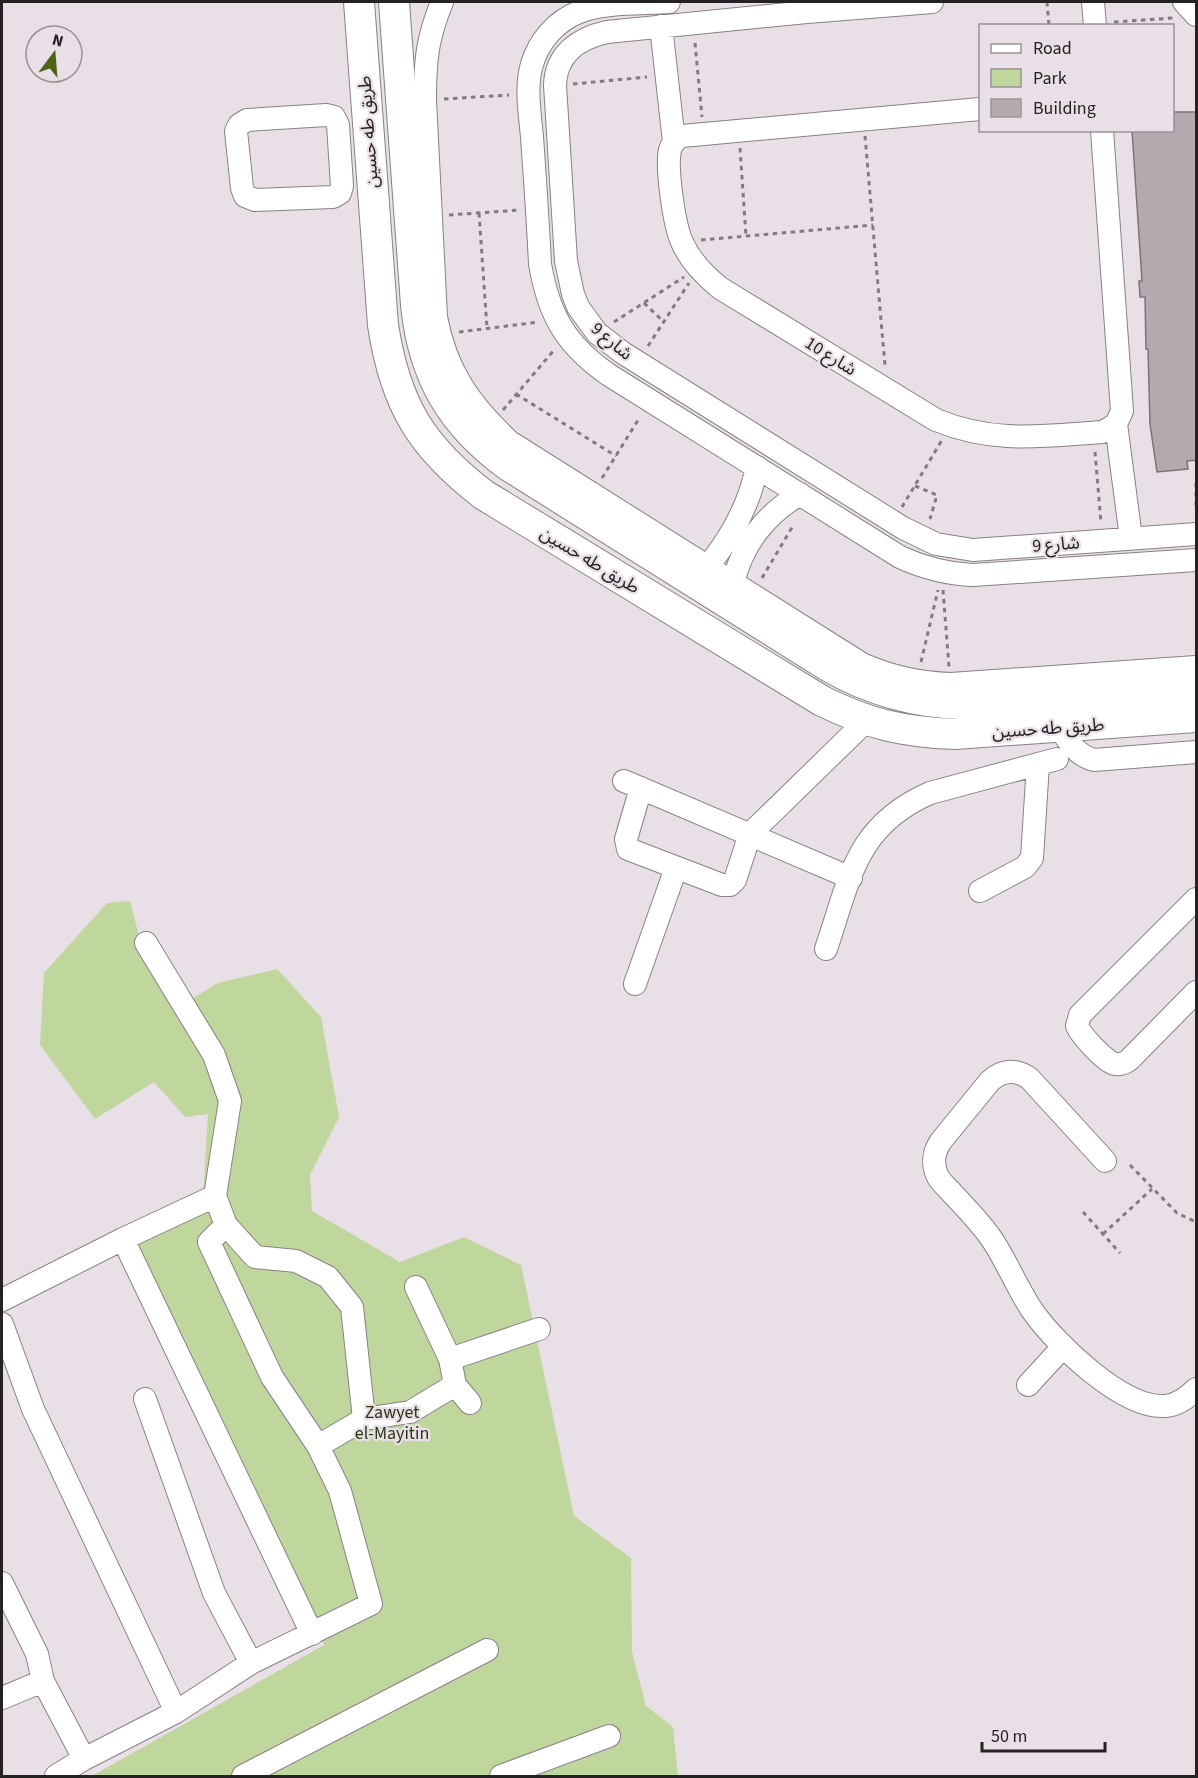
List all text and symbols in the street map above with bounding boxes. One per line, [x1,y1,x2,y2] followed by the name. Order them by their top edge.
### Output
[24,24,84,84] north arrow
[979,24,1174,132] legend
[50,29,66,53] text: N
[1033,36,1072,61] text: Road
[1033,66,1067,91] text: Park
[352,75,385,189] street label: طريق طه حسين
[1033,96,1096,121] text: Building
[585,316,638,367] street label: شارع 9
[800,331,861,383] street label: شارع 10
[535,521,644,600] street label: طريق طه حسين
[1031,530,1081,560] street label: شارع 9
[991,712,1105,745] street label: طريق طه حسين
[355,1400,429,1446] park label: Zawyet el-Mayitin
[982,1715,1105,1753] scale bar
[991,1724,1027,1749] text: 50 m

